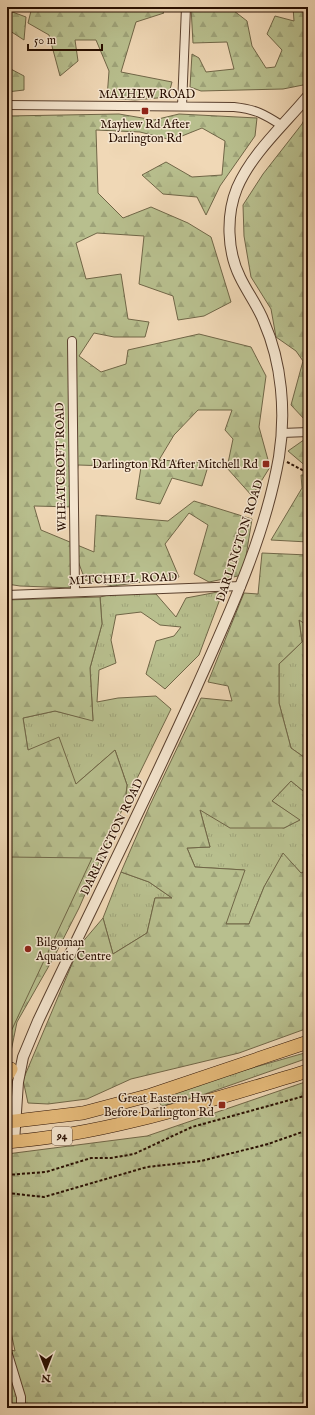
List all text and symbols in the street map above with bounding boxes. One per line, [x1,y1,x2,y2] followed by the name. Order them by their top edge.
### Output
[28,26,102,52] scale bar
[34,33,56,48] text: 50 m
[99,87,196,102] street label: MAYHEW ROAD
[140,106,150,116] marker: Mayhew Rd After Darlington Rd
[100,117,190,146] place label: Mayhew Rd After Darlington Rd
[52,402,70,532] street label: WHEATCROFT ROAD
[92,457,259,472] place label: Darlington Rd After Mitchell Rd
[261,459,271,469] marker: Darlington Rd After Mitchell Rd
[213,478,267,604] street label: DARLINGTON ROAD
[69,570,178,588] street label: MITCHELL ROAD
[77,776,147,898] street label: DARLINGTON ROAD
[35,935,111,965] place label: Bilgoman Aquatic Centre
[23,944,33,954] marker: Bilgoman Aquatic Centre
[104,1091,215,1120] place label: Great Eastern Hwy Before Darlington Rd
[217,1100,227,1110] marker: Great Eastern Hwy Before Darlington Rd
[52,1127,72,1145] road number: 94
[26,1349,66,1389] north arrow
[41,1371,52,1385] text: N

